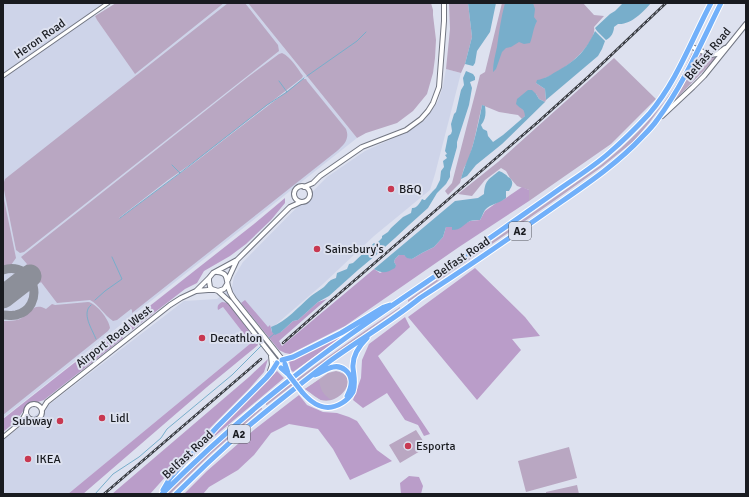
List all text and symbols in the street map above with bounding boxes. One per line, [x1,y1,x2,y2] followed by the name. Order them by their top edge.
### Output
[11,16,69,62] street label: Heron Road
[681,24,735,84] street label: Belfast Road
[399,182,422,197] place label: B&Q
[386,184,396,194] marker: B&Q
[509,222,531,240] road number: A2
[431,234,493,282] street label: Belfast Road
[325,242,384,257] place label: Sainsbury's
[312,244,322,254] marker: Sainsbury's
[73,303,155,371] street label: Airport Road West
[210,331,262,346] place label: Decathlon
[197,333,207,343] marker: Decathlon
[110,411,130,426] place label: Lidl
[97,413,107,423] marker: Lidl
[12,414,52,429] place label: Subway
[55,416,65,426] marker: Subway
[228,425,250,443] road number: A2
[159,427,217,483] street label: Belfast Road
[416,439,456,454] place label: Esporta
[403,441,413,451] marker: Esporta
[36,452,61,467] place label: IKEA
[23,454,33,464] marker: IKEA

